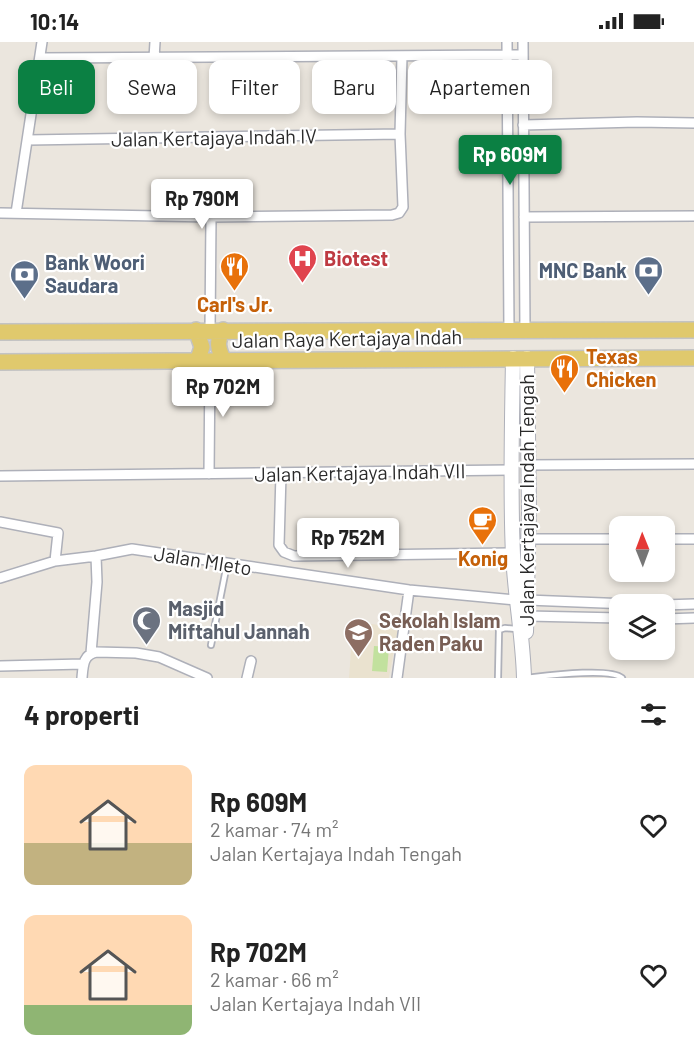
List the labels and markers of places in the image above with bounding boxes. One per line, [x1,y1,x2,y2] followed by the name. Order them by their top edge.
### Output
[455,135,565,186] pin: Rp 609M
[147,179,257,230] pin: Rp 790M
[287,242,319,284] hospital icon: Biotest
[324,246,388,270] place label: Biotest
[45,250,145,297] place label: Bank Woori Saudara
[219,250,251,292] restaurant icon: Carl's Jr.
[632,254,664,296] bank icon: MNC Bank
[8,258,40,300] bank icon: Bank Woori Saudara
[539,258,627,282] place label: MNC Bank
[197,292,273,316] place label: Carl's Jr.
[586,344,657,391] place label: Texas Chicken
[549,352,581,394] restaurant icon: Texas Chicken
[168,367,278,418] pin: Rp 702M
[467,504,499,546] cafe icon: Konig
[293,518,403,569] pin: Rp 752M
[458,546,508,570] place label: Konig
[168,596,310,643] place label: Masjid Miftahul Jannah
[131,604,163,646] mosque icon: Masjid Miftahul Jannah
[379,608,501,655] place label: Sekolah Islam Raden Paku
[342,616,374,658] school or university icon: Sekolah Islam Raden Paku

